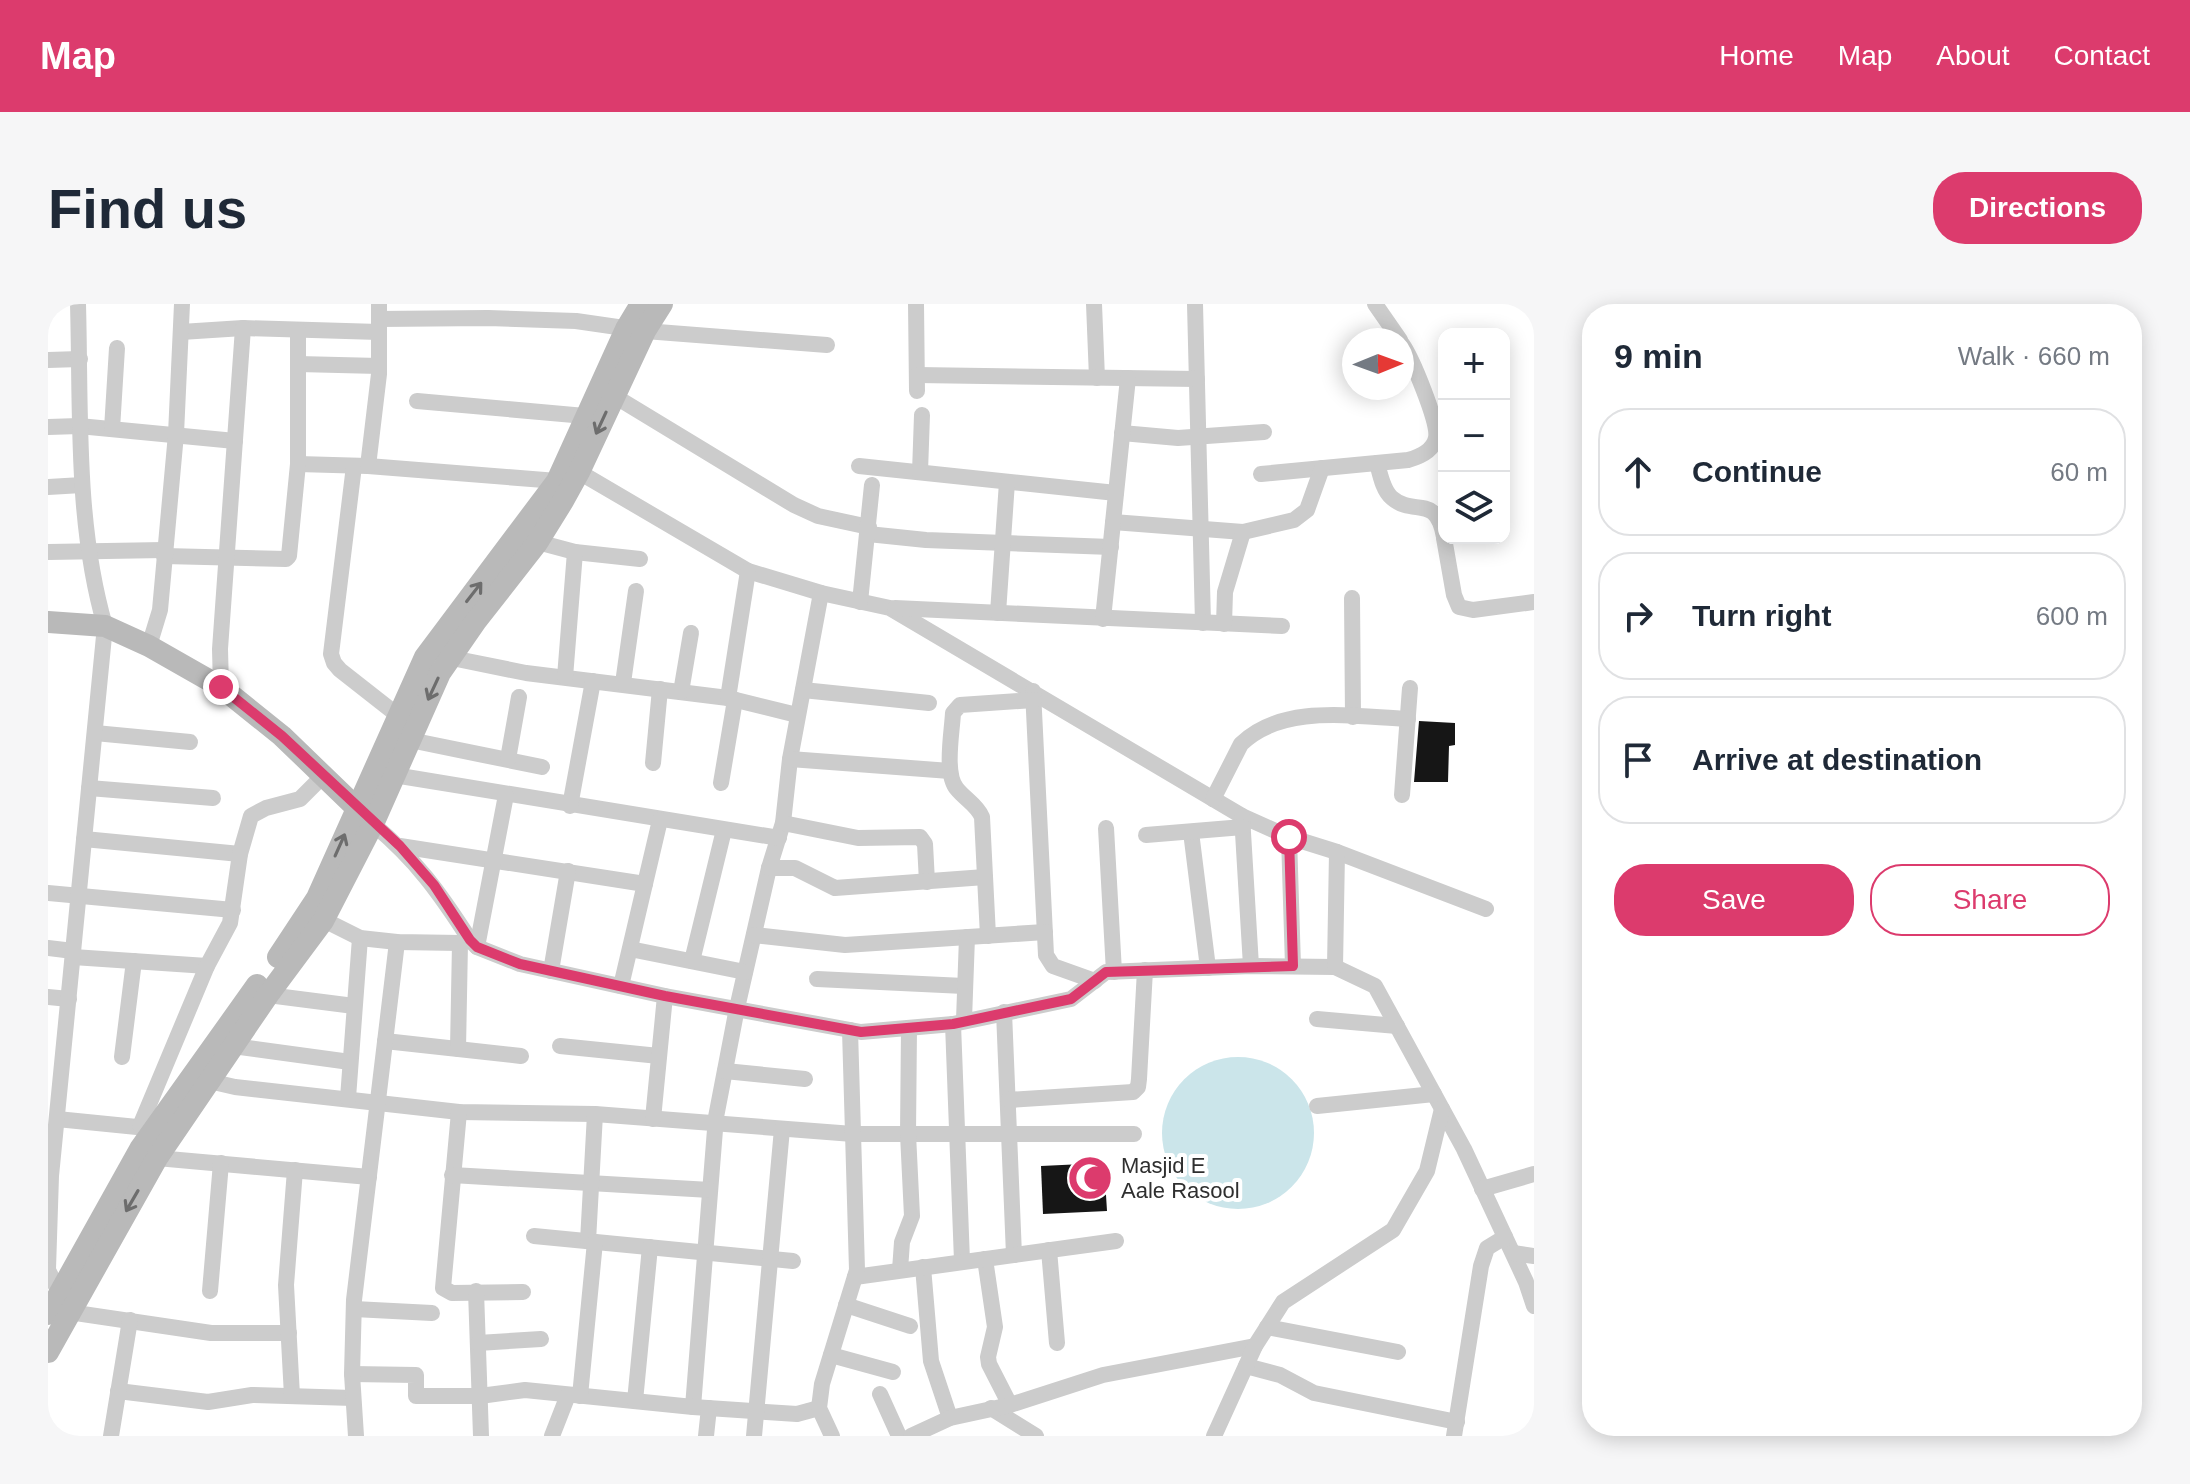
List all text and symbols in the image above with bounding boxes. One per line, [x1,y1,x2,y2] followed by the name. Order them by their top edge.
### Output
[40,35,116,77] text: Map
[1719,40,1794,71] text: Home
[1838,40,1892,71] text: Map
[1936,40,2010,71] text: About
[2054,40,2150,71] text: Contact
[1933,172,2142,244] button: Directions
[48,177,247,240] text: Find us
[1342,328,1414,400] north arrow
[1438,328,1510,544] map controls
[1438,328,1510,400] button: +
[1614,337,1703,375] text: 9 min
[1958,341,2110,371] text: Walk · 660 m
[1438,400,1510,472] button: −
[593,411,608,435] one-way arrow
[1616,450,1660,494] icon: ahead
[1692,455,1822,488] text: Continue
[2050,457,2108,487] text: 60 m
[1438,472,1510,544] button: layers
[465,582,482,603] one-way arrow
[1616,594,1660,638] icon: right
[1692,599,1831,632] text: Turn right
[2036,601,2108,631] text: 600 m
[203,669,239,705] route end
[425,677,440,701] one-way arrow
[1616,738,1660,782] icon: arrive
[1692,743,1982,776] text: Arrive at destination
[1271,819,1307,855] route start
[333,834,348,858] one-way arrow
[1614,864,1854,936] button: Save
[1870,864,2110,936] button: Share
[1121,1153,1240,1203] place label: Masjid E Aale Rasool
[1066,1154,1114,1202] mosque icon: Masjid E Aale Rasool
[124,1189,139,1213] one-way arrow

